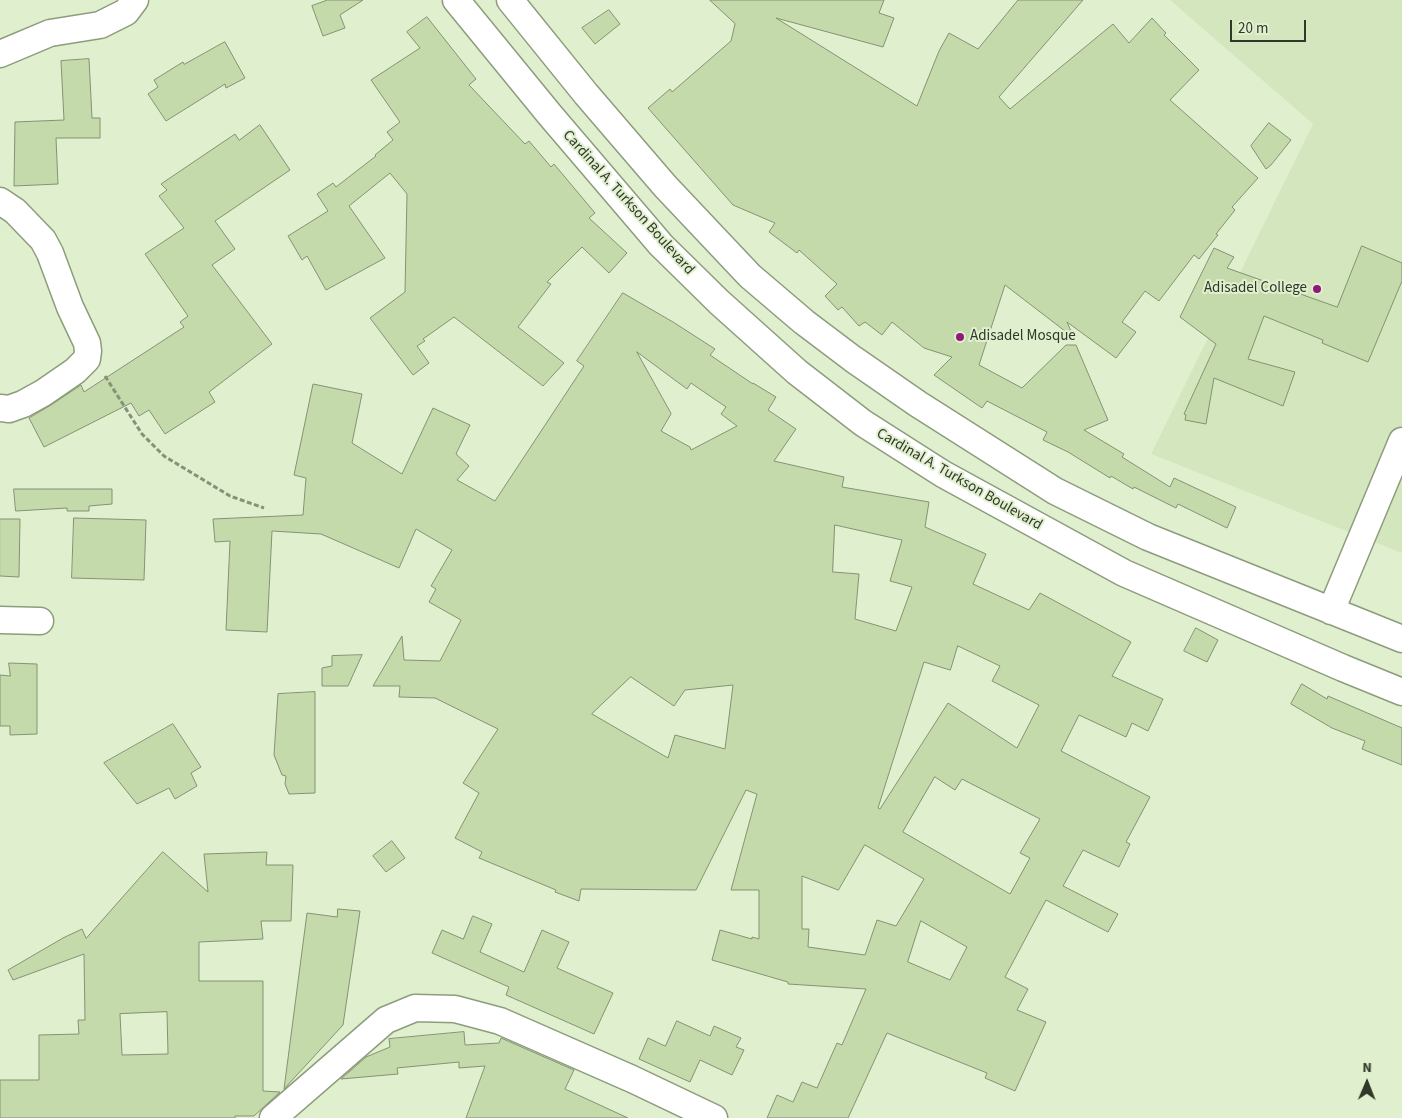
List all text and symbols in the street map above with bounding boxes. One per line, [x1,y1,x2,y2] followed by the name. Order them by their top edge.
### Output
[1232,10,1308,42] scale bar
[1238,18,1268,39] text: 20 m
[558,127,698,279] street label: Cardinal A. Turkson Boulevard
[1204,280,1307,298] place label: Adisadel College
[1311,283,1323,295] marker: Adisadel College
[970,328,1076,346] place label: Adisadel Mosque
[954,331,966,343] marker: Adisadel Mosque
[873,425,1045,535] street label: Cardinal A. Turkson Boulevard
[1342,1058,1392,1108] north arrow
[1362,1058,1372,1078] text: N

